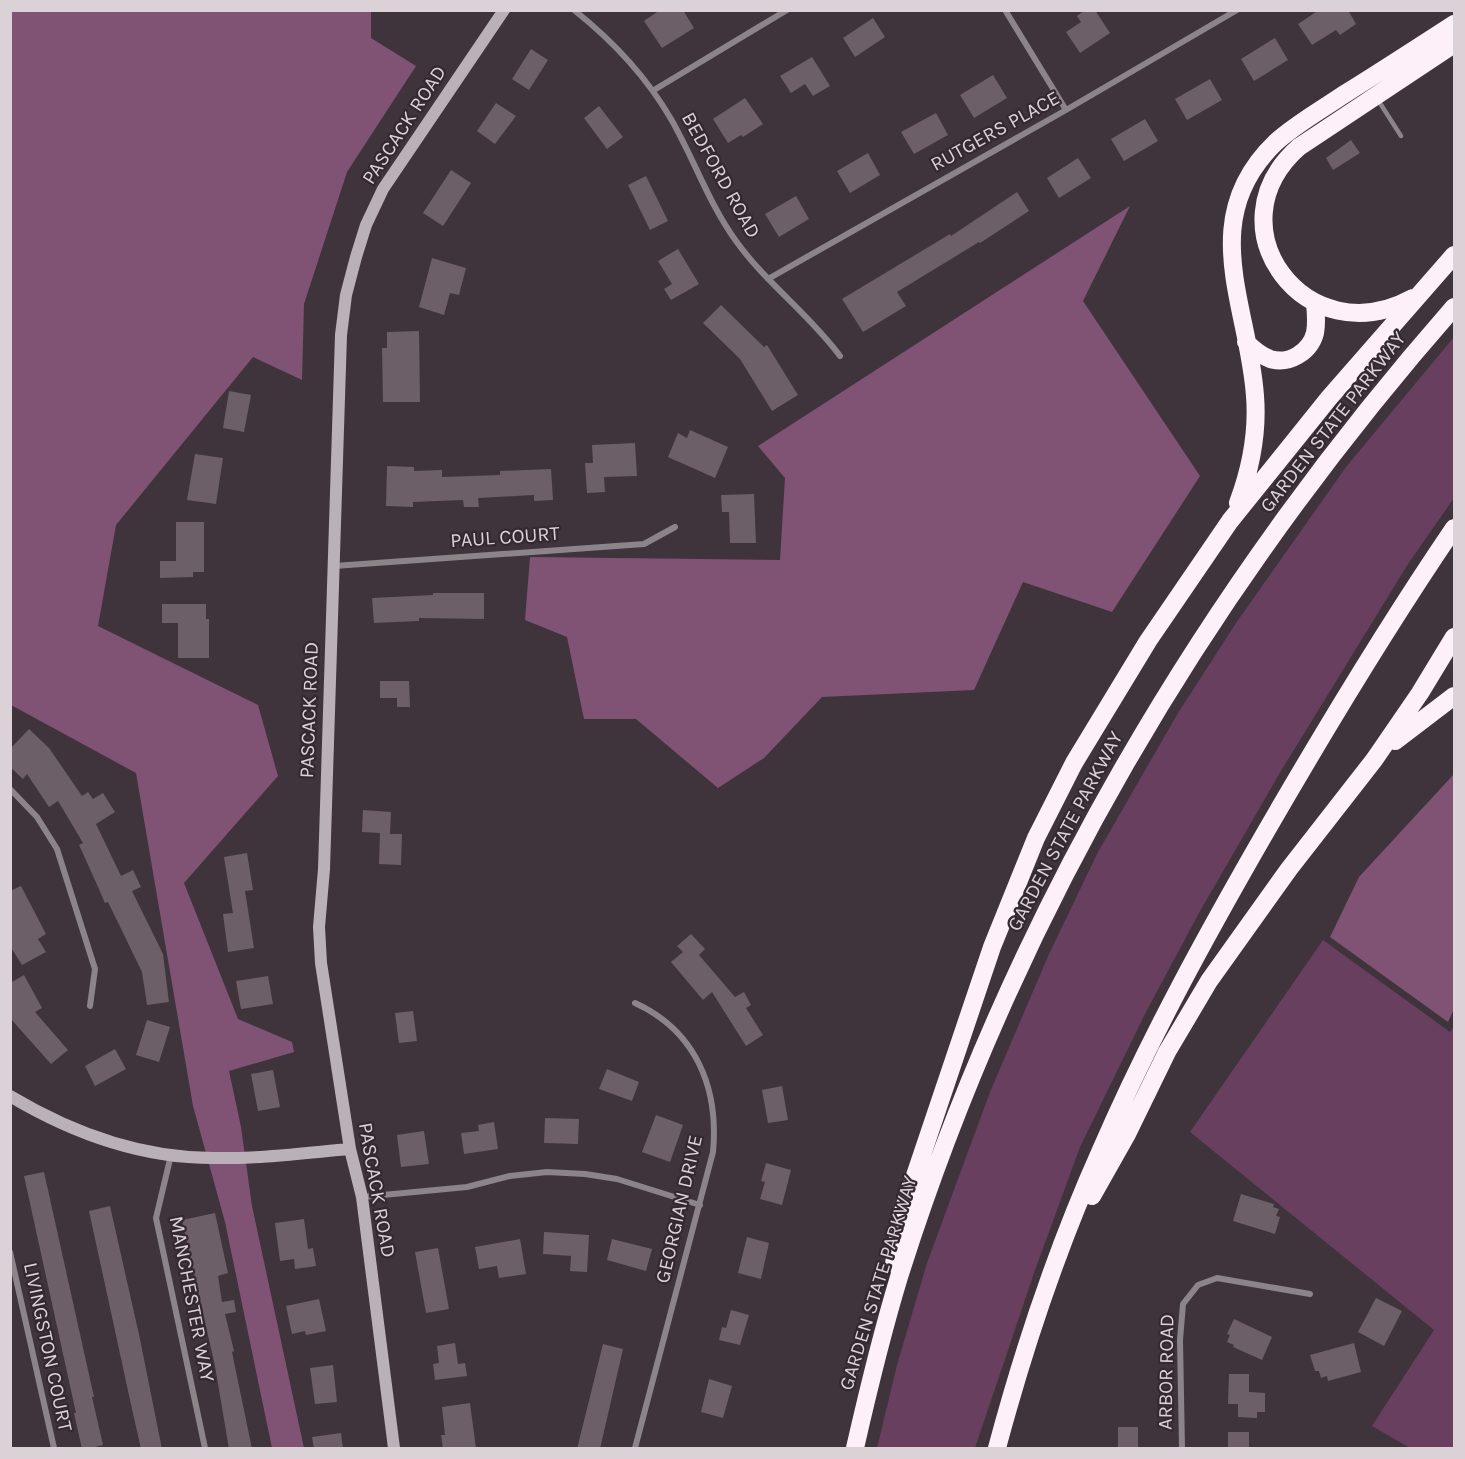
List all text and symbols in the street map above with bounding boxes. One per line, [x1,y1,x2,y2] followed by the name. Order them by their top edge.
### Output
[357,61,451,189] street label: PASCACK ROAD
[926,86,1064,176] street label: RUTGERS PLACE
[677,108,765,242] street label: BEDFORD ROAD
[1255,327,1411,517] street label: GARDEN STATE PARKWAY
[450,522,560,552] street label: PAUL COURT
[295,641,323,779] street label: PASCACK ROAD
[1003,727,1127,935] street label: GARDEN STATE PARKWAY
[354,1121,400,1259] street label: PASCACK ROAD
[651,1133,707,1285] street label: GEORGIAN DRIVE
[834,1173,922,1393] street label: GARDEN STATE PARKWAY
[165,1214,219,1384] street label: MANCHESTER WAY
[19,1260,77,1434] street label: LIVINGSTON COURT
[1153,1314,1179,1430] street label: ARBOR ROAD

